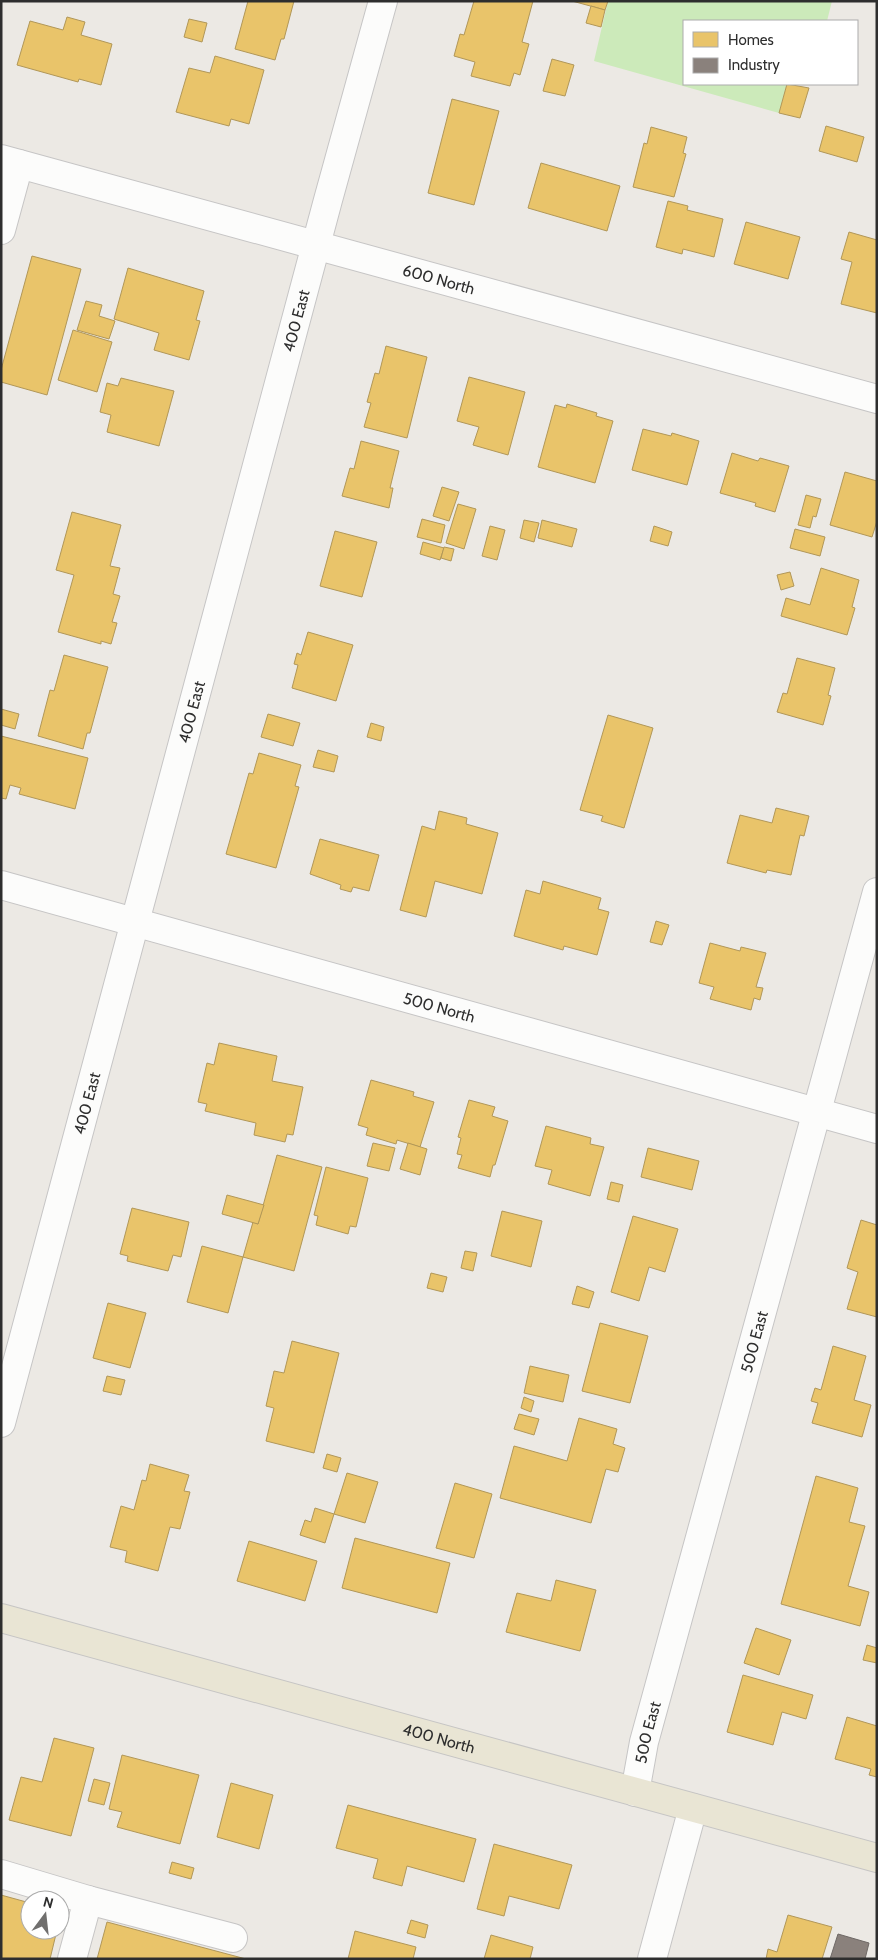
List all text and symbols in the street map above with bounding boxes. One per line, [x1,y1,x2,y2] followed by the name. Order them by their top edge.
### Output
[683,20,858,85] legend
[728,31,774,49] text: Homes
[728,56,780,74] text: Industry
[401,260,477,298] street label: 600 North
[279,287,314,354] street label: 400 East
[174,678,209,745] street label: 400 East
[401,989,477,1027] street label: 500 North
[70,1070,105,1137] street label: 400 East
[737,1308,772,1375] street label: 500 East
[631,1699,665,1765] street label: 500 East
[400,1719,477,1757] street label: 400 North
[20,1890,70,1940] north arrow
[41,1892,55,1912] text: N

